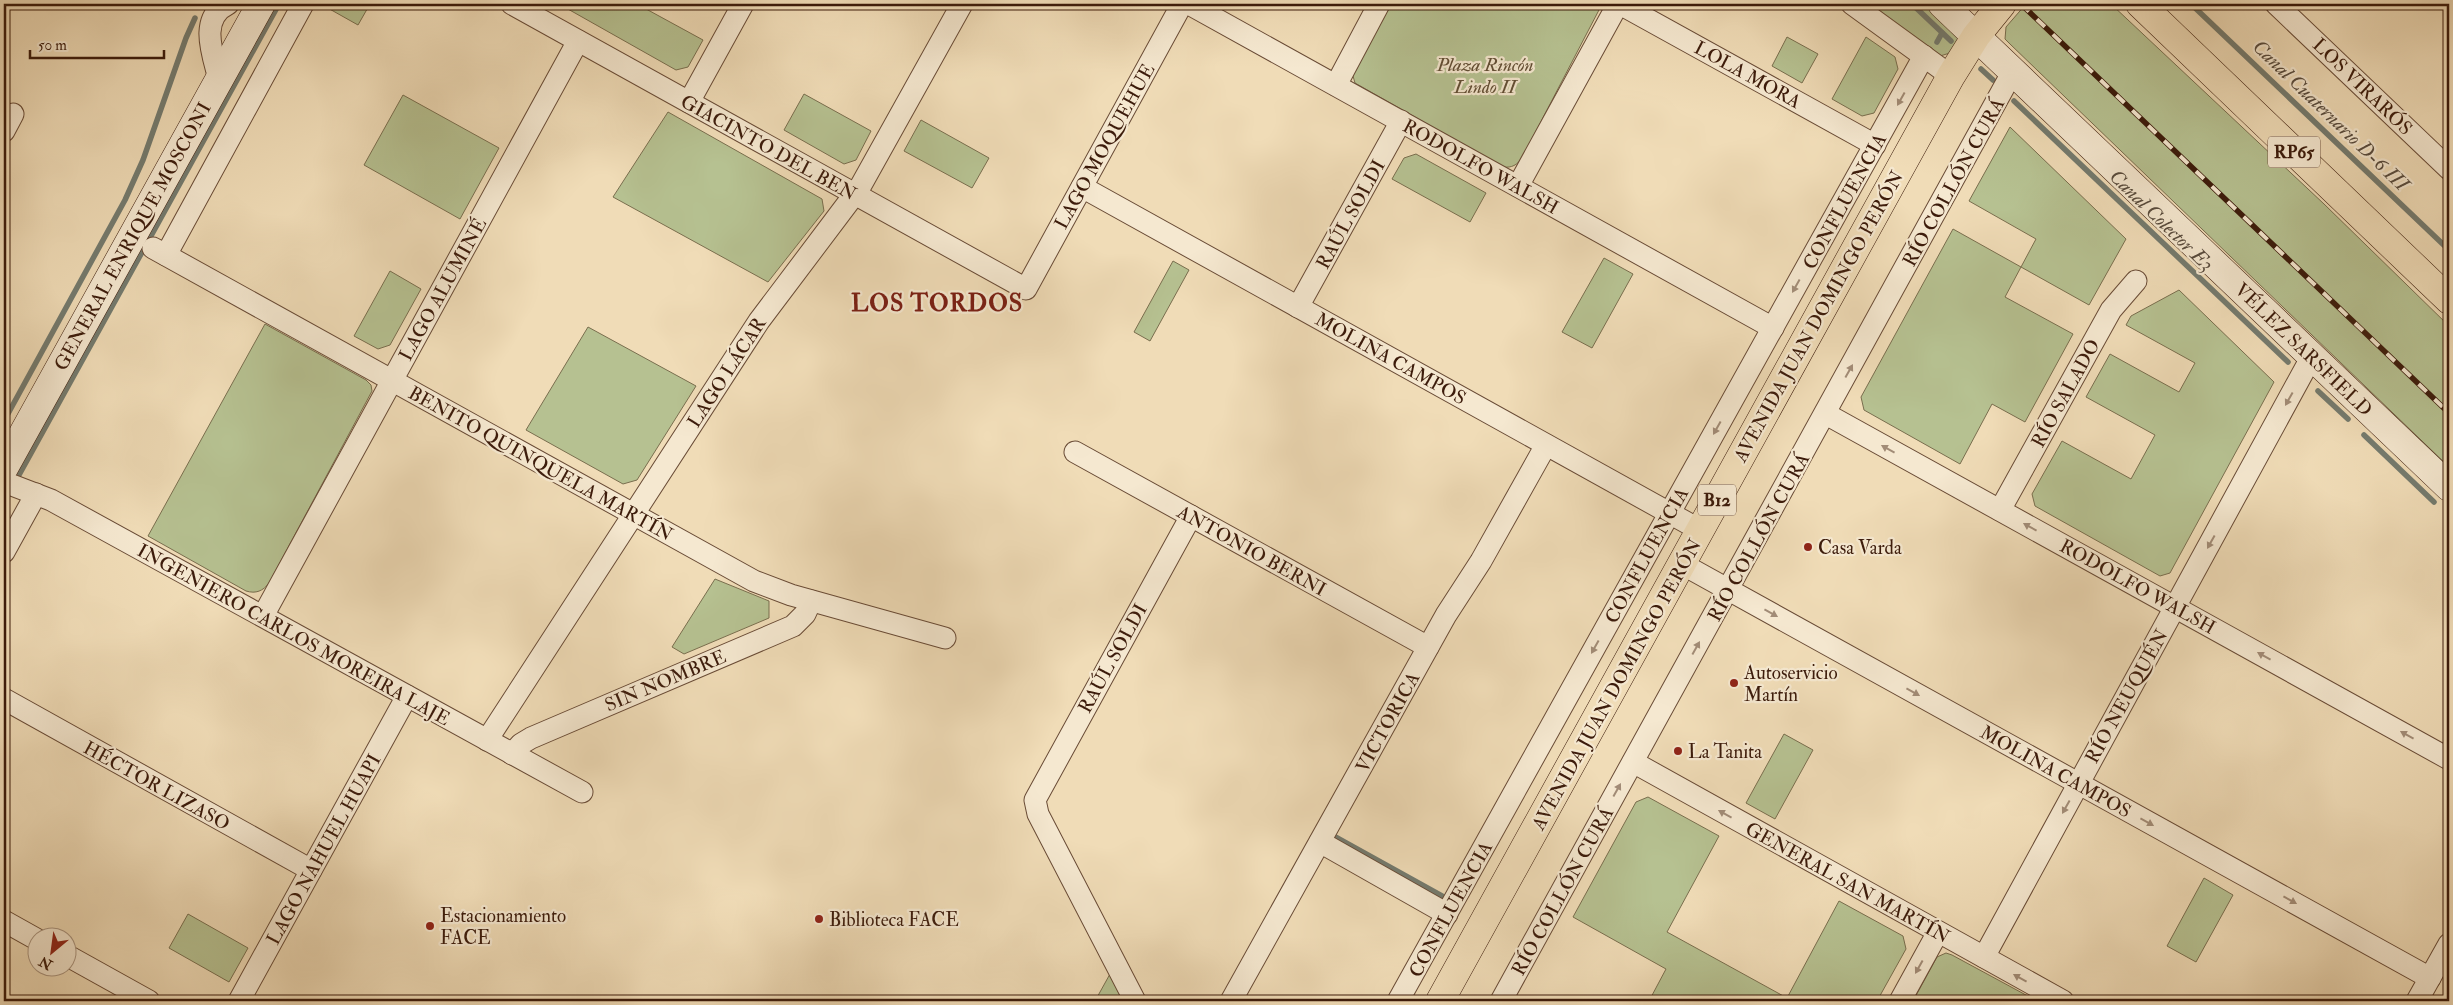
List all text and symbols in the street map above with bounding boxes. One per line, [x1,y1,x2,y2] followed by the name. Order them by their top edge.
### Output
[30,28,164,60] scale bar
[2307,32,2419,140] street label: LOS VIRARÓS
[2247,34,2416,198] water label: Canal Cuaternario D-6 III
[38,36,67,55] text: 50 m
[1690,36,1805,114] street label: LOLA MORA
[1435,53,1534,99] park label: Plaza Rincón Lindo II
[1049,59,1161,234] street label: LAGO MOQUEHUE
[676,90,861,206] street label: GIACINTO DEL BEN
[1896,92,1905,105] one-way arrow
[1896,93,2010,271] street label: RÍO COLLÓN CURÁ
[49,98,217,375] street label: GENERAL ENRIQUE MOSCONI
[1398,114,1563,220] street label: RODOLFO WALSH
[1798,129,1892,274] street label: CONFLUENCIA
[2268,136,2320,168] road number: RP65
[1309,155,1391,273] street label: RAÚL SOLDI
[2104,164,2219,277] water label: Canal Colector E3
[1726,166,1909,467] street label: AVENIDA JUAN DOMINGO PERÓN
[392,213,492,365] street label: LAGO ALUMINÉ
[2229,276,2379,422] street label: VÉLEZ SARSFIELD
[1792,279,1800,294] one-way arrow
[851,288,1023,319] district label: LOS TORDOS
[1311,307,1470,410] street label: MOLINA CAMPOS
[681,311,772,432] street label: LAGO LÁCAR
[2024,334,2106,452] street label: RÍO SALADO
[1845,364,1853,379] one-way arrow
[404,379,678,547] street label: BENITO QUINQUELA MARTÍN
[2285,392,2293,407] one-way arrow
[1713,421,1721,436] one-way arrow
[1881,444,1895,453] one-way arrow
[1701,448,1815,626] street label: RÍO COLLÓN CURÁ
[1600,483,1694,628] street label: CONFLUENCIA
[1698,484,1736,516] road number: B12
[1172,499,1330,602] street label: ANTONIO BERNI
[2023,523,2038,531] one-way arrow
[1524,534,1707,835] street label: AVENIDA JUAN DOMINGO PERÓN
[2055,534,2220,640] street label: RODOLFO WALSH
[2207,535,2215,549] one-way arrow
[1818,536,1902,560] place label: Casa Varda
[133,539,454,731] street label: INGENIERO CARLOS MOREIRA LAJE
[1802,541,1814,553] marker: Casa Varda
[1071,599,1153,717] street label: RAÚL SOLDI
[1764,609,1778,618] one-way arrow
[2078,624,2174,768] street label: RÍO NEUQUÉN
[1591,639,1599,654] one-way arrow
[1692,641,1700,655] one-way arrow
[601,644,730,717] street label: SIN NOMBRE
[2258,652,2271,661] one-way arrow
[1743,661,1838,707] place label: Autoservicio Martín
[1350,668,1425,777] street label: VICTORICA
[1728,677,1740,689] marker: Autoservicio Martín
[1906,688,1921,696] one-way arrow
[1976,720,2135,823] street label: MOLINA CAMPOS
[2399,731,2414,739] one-way arrow
[79,734,235,836] street label: HÉCTOR LIZASO
[1688,740,1762,764] place label: La Tanita
[1672,745,1684,757] marker: La Tanita
[261,750,386,949] street label: LAGO NAHUEL HUAPI
[1613,783,1622,797] one-way arrow
[2062,800,2070,815] one-way arrow
[1505,802,1619,980] street label: RÍO COLLÓN CURÁ
[1718,810,1733,818] one-way arrow
[1741,815,1955,949] street label: GENERAL SAN MARTÍN
[2141,817,2154,826] one-way arrow
[1404,837,1498,982] street label: CONFLUENCIA
[2282,896,2297,904] one-way arrow
[440,904,566,950] place label: Estacionamiento FACE
[829,908,959,932] place label: Biblioteca FACE
[813,913,825,925] marker: Biblioteca FACE
[424,920,436,932] marker: Estacionamiento FACE
[28,928,78,978] north arrow
[36,952,56,974] text: N
[1914,960,1923,973] one-way arrow
[2014,973,2027,982] one-way arrow

